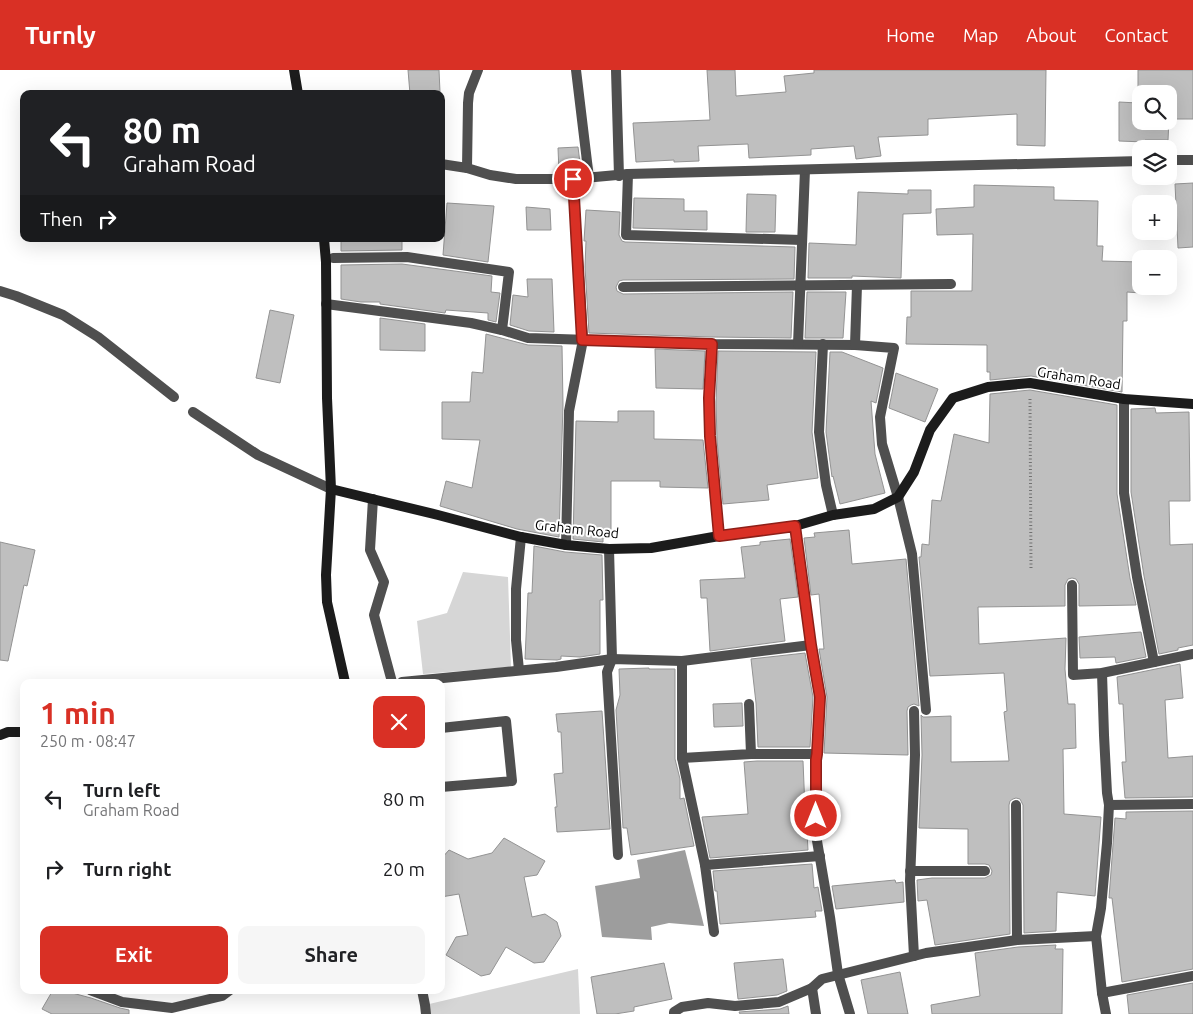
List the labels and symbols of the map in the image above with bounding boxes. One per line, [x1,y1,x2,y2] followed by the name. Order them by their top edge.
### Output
[552,158,594,200] pin
[1036,363,1122,393] street label: Graham Road
[534,517,620,541] street label: Graham Road
[789,789,841,841] position arrow

